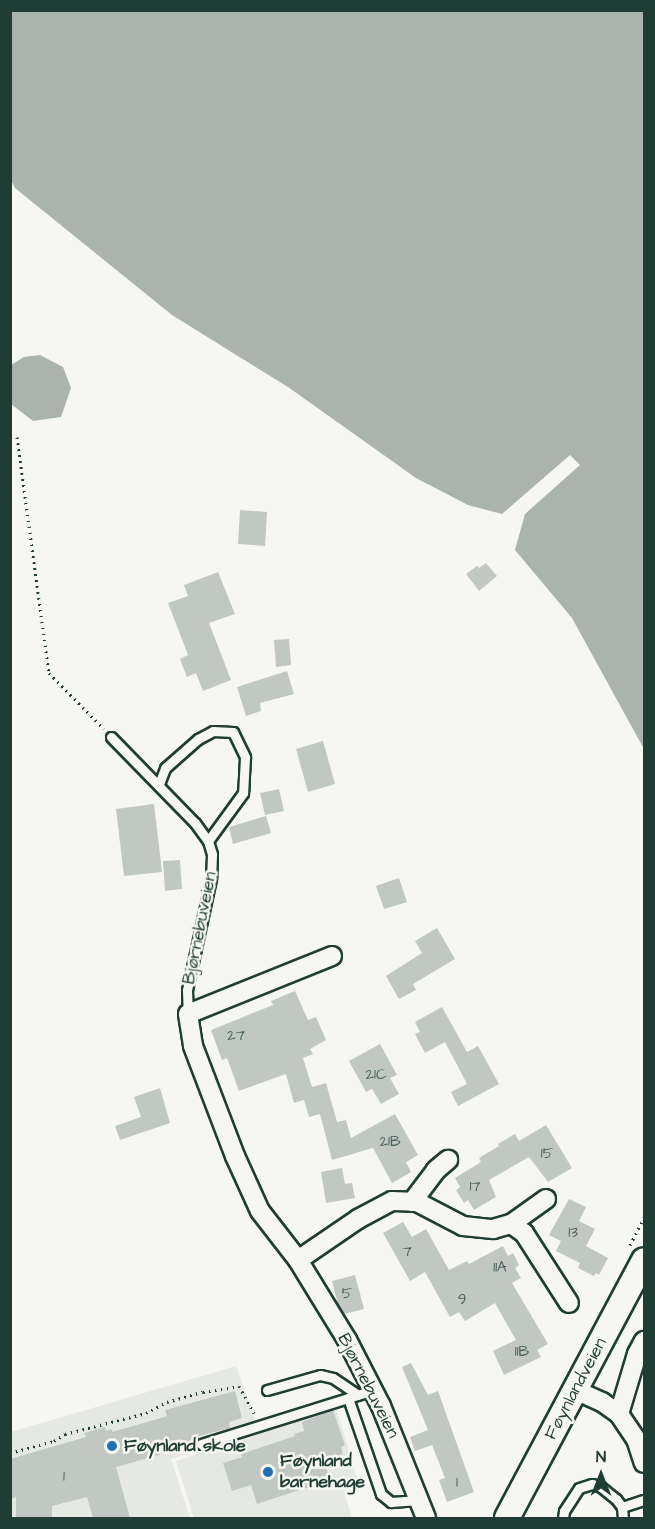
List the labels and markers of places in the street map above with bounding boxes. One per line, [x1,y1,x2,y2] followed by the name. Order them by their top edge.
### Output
[124,1435,246,1457] place label: Føynland skole
[105,1439,119,1453] marker: Føynland skole
[280,1451,365,1494] place label: Føynland barnehage
[261,1465,275,1479] marker: Føynland barnehage

